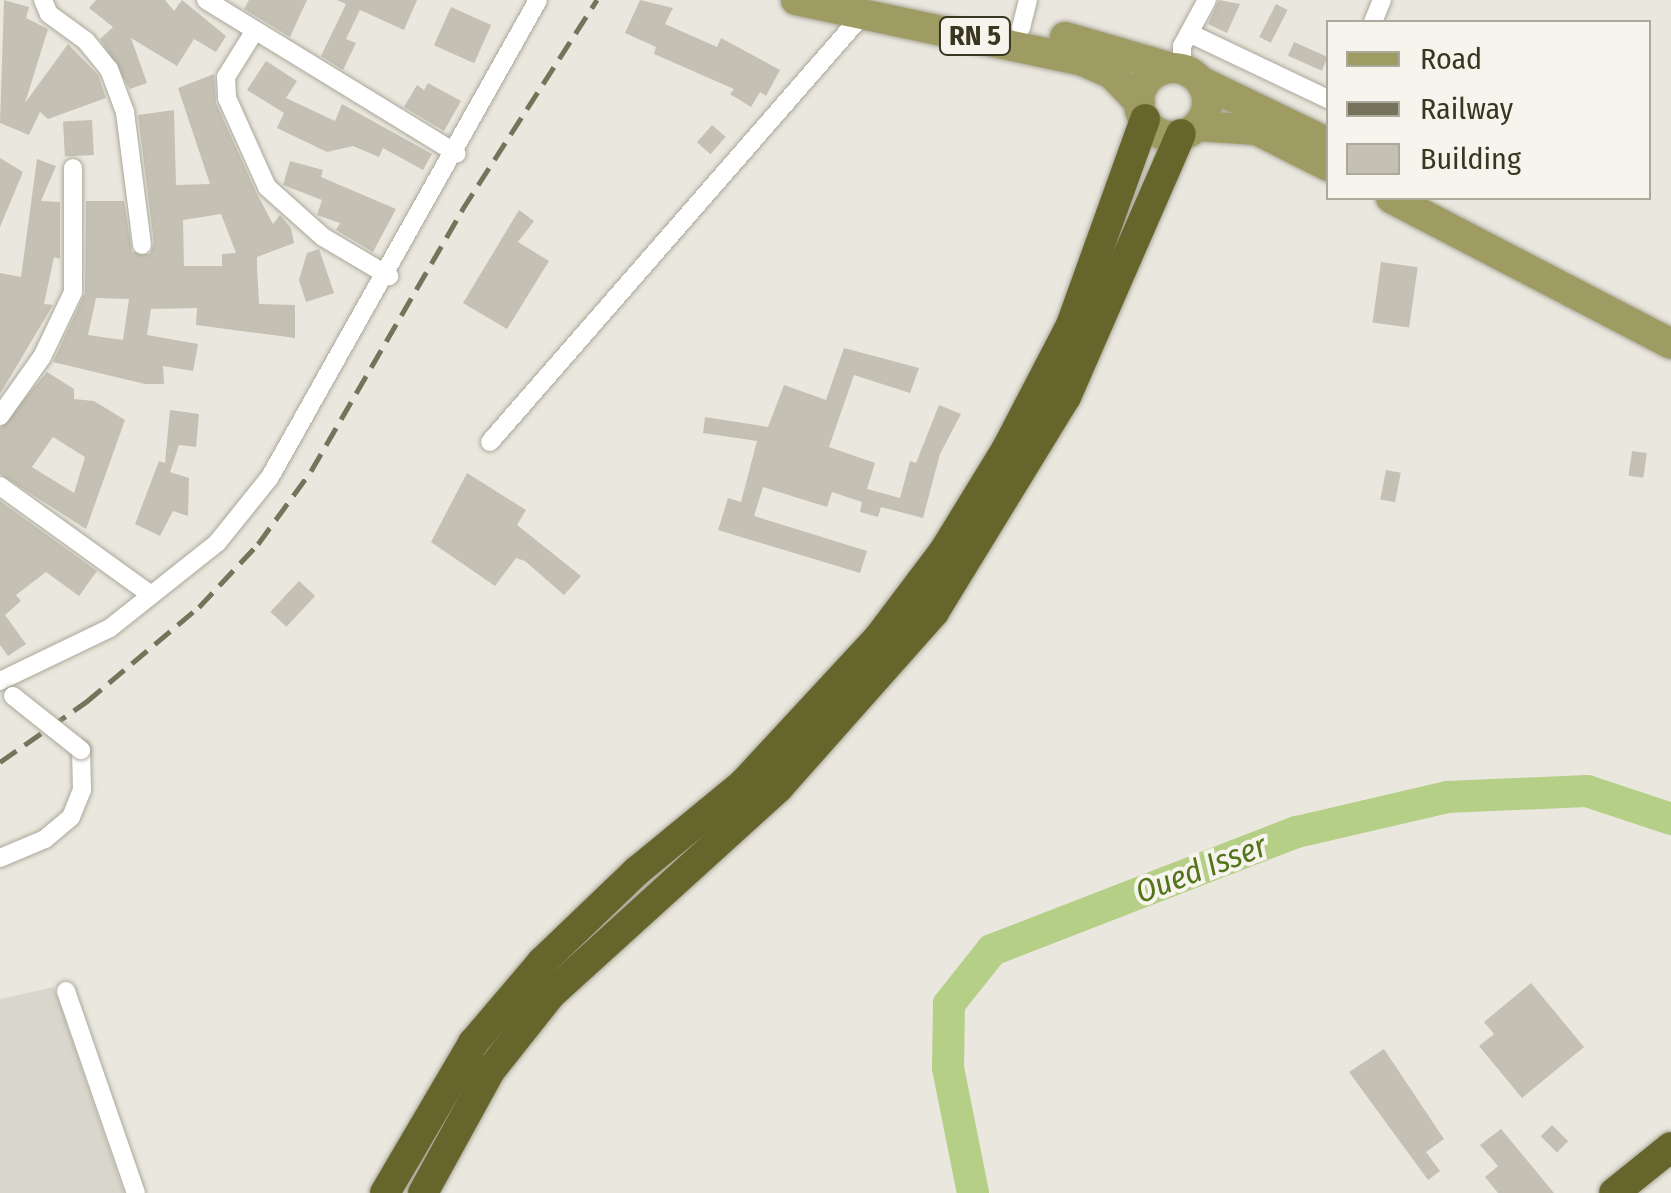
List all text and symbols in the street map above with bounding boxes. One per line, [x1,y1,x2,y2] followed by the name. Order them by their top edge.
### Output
[938,13,1012,59] road number: RN 5
[1326,20,1651,200] legend
[1420,41,1482,77] text: Road
[1420,91,1513,127] text: Railway
[1420,141,1521,177] text: Building
[1130,826,1272,912] water label: Oued Isser

